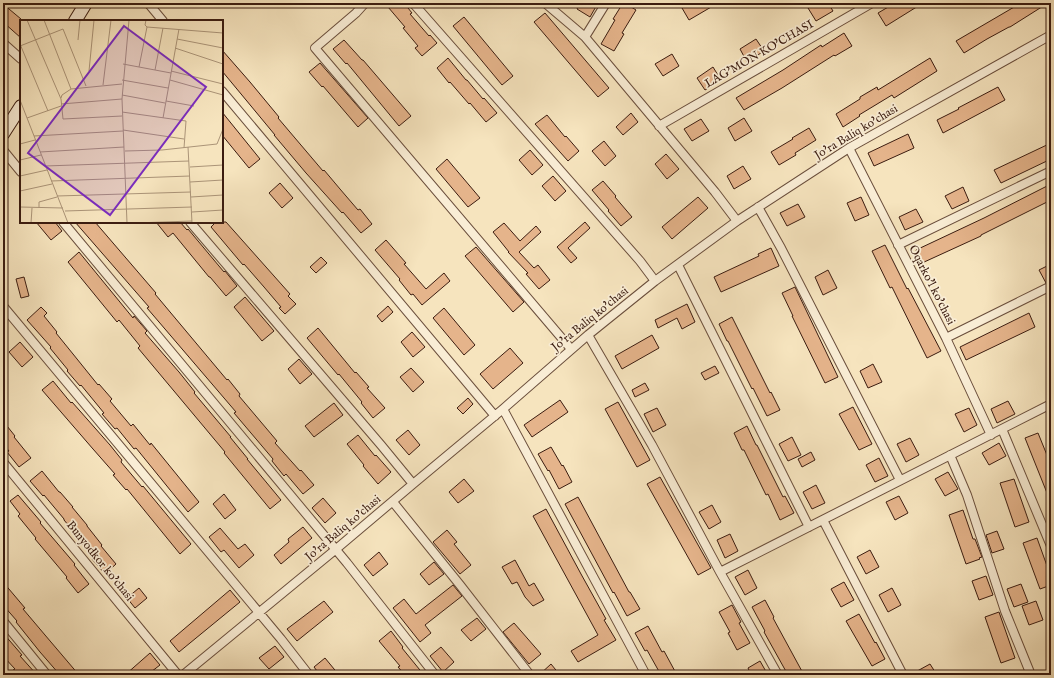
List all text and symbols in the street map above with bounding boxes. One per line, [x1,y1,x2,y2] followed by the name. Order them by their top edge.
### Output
[702,17,816,91] street label: LAG'MON KO'CHASI
[20,20,223,223] inset map
[810,101,901,165] street label: Jo'ra Baliq ko'chasi
[905,243,959,328] street label: Oqarko'l ko'chasi
[547,283,632,357] street label: Jo'ra Baliq ko'chasi
[300,492,385,566] street label: Jo'ra Baliq ko'chasi
[63,518,137,604] street label: Bunyodkor ko'chasi

